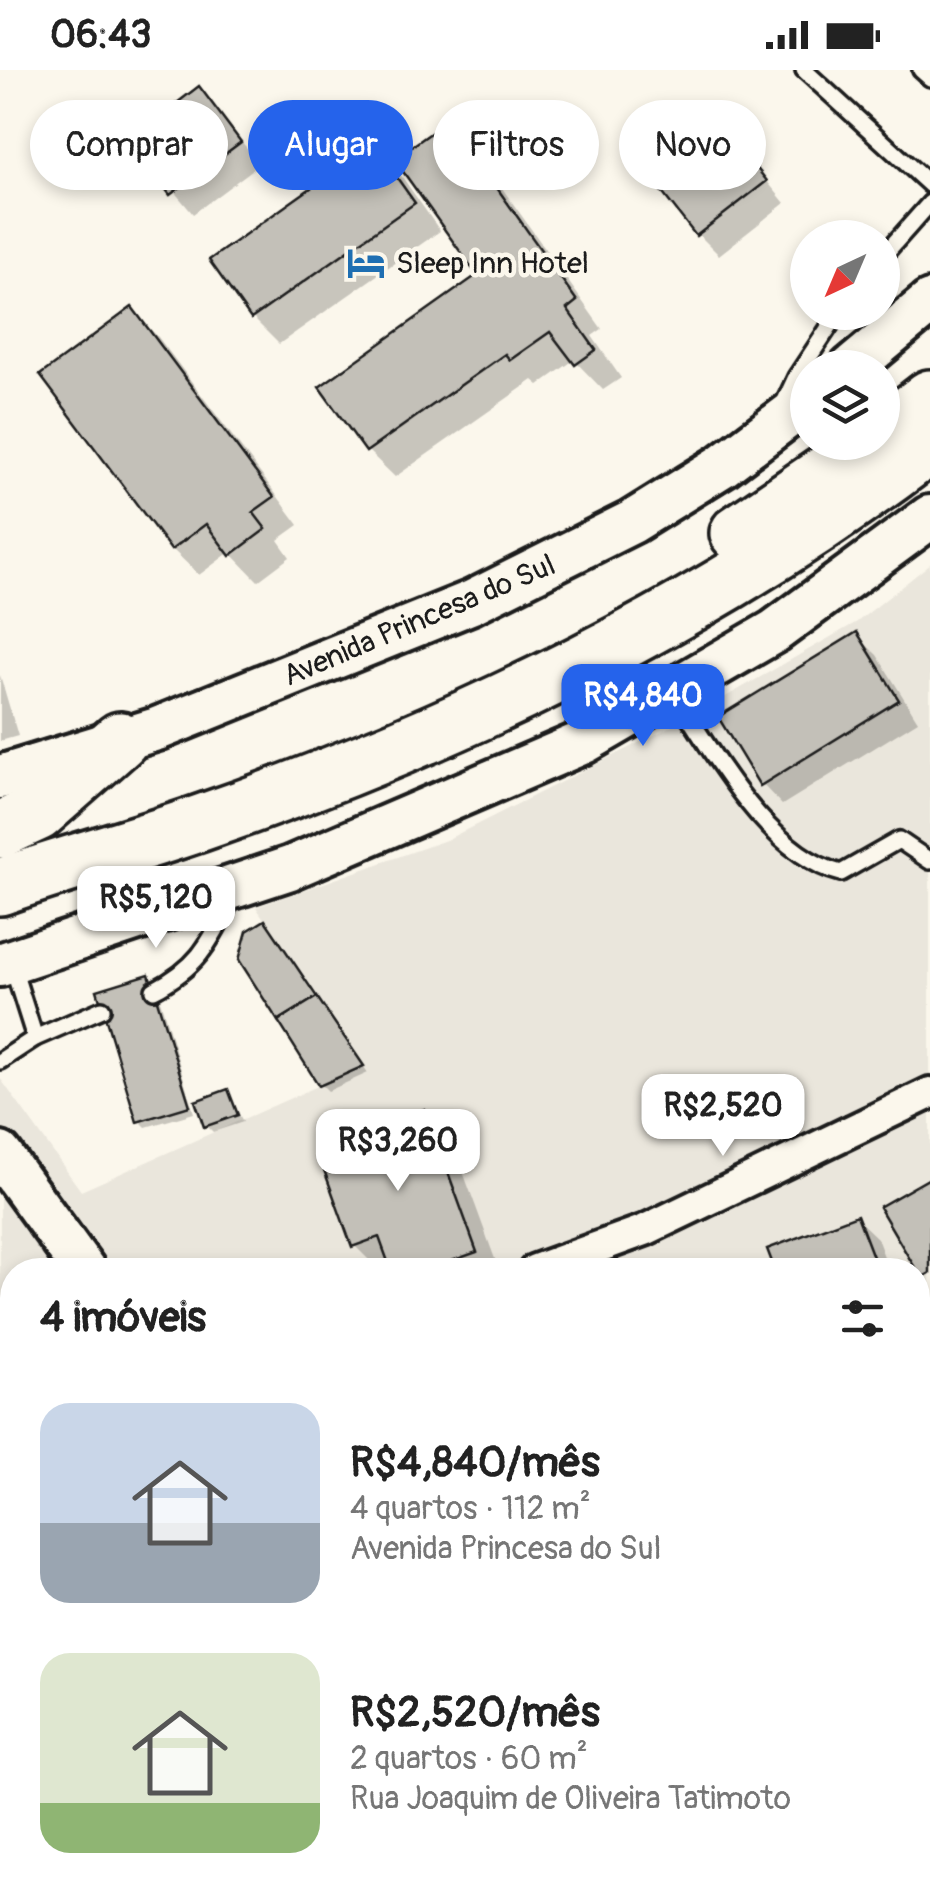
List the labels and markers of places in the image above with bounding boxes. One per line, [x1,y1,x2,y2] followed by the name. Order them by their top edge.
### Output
[345,242,387,284] hotel icon: Sleep Inn Hotel
[396,245,589,282] place label: Sleep Inn Hotel
[551,664,735,749] pin: R$4,840
[64,866,248,951] pin: R$5,120
[631,1074,815,1159] pin: R$2,520
[306,1109,490,1194] pin: R$3,260

